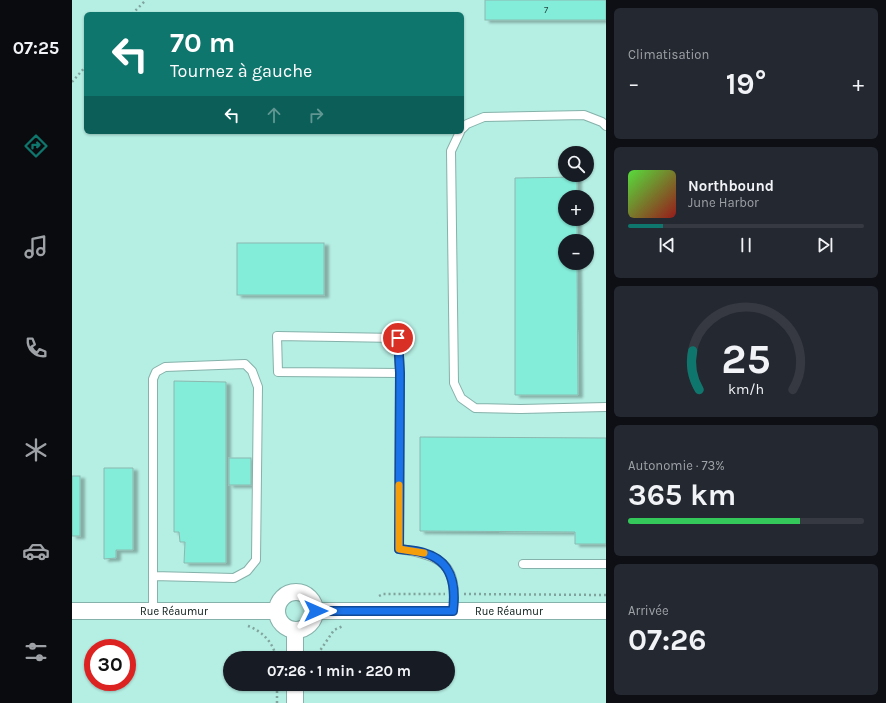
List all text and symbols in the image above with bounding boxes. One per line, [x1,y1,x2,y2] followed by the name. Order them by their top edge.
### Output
[544,5,549,15] house number: 7
[170,26,235,59] text: 70 m
[104,28,156,80] icon: left
[13,37,59,59] text: 07:25
[628,47,709,62] text: Climatisation
[170,60,312,82] text: Tournez à gauche
[726,66,766,102] text: 19°
[628,71,640,97] text: −
[852,71,864,97] text: +
[221,104,243,126] icon: left
[263,104,285,126] icon: ahead
[305,104,327,126] icon: right
[22,132,50,160] icon: directions
[558,146,594,270] map controls
[558,146,594,182] button: search
[688,177,774,195] text: Northbound
[558,190,594,226] button: +
[688,195,759,210] text: June Harbor
[22,233,50,261] icon: music
[558,234,594,270] button: −
[656,234,678,256] icon: previous
[735,234,757,256] icon: pause
[814,234,836,256] icon: next
[381,321,415,355] pin
[387,327,409,349] icon: arrive
[22,334,50,362] icon: phone
[721,334,771,382] text: 25
[728,380,764,397] text: km/h
[22,436,50,464] icon: climate
[628,458,725,473] text: Autonomie · 73%
[628,477,736,513] text: 365 km
[22,537,50,565] icon: car
[295,590,337,632] position arrow
[628,603,669,618] text: Arrivée
[140,605,208,618] street label: Rue Réaumur
[475,605,543,618] street label: Rue Réaumur
[628,622,706,658] text: 07:26
[22,638,50,666] icon: filters
[84,639,136,691] speed limit sign: 30
[267,662,411,680] text: 07:26 · 1 min · 220 m

